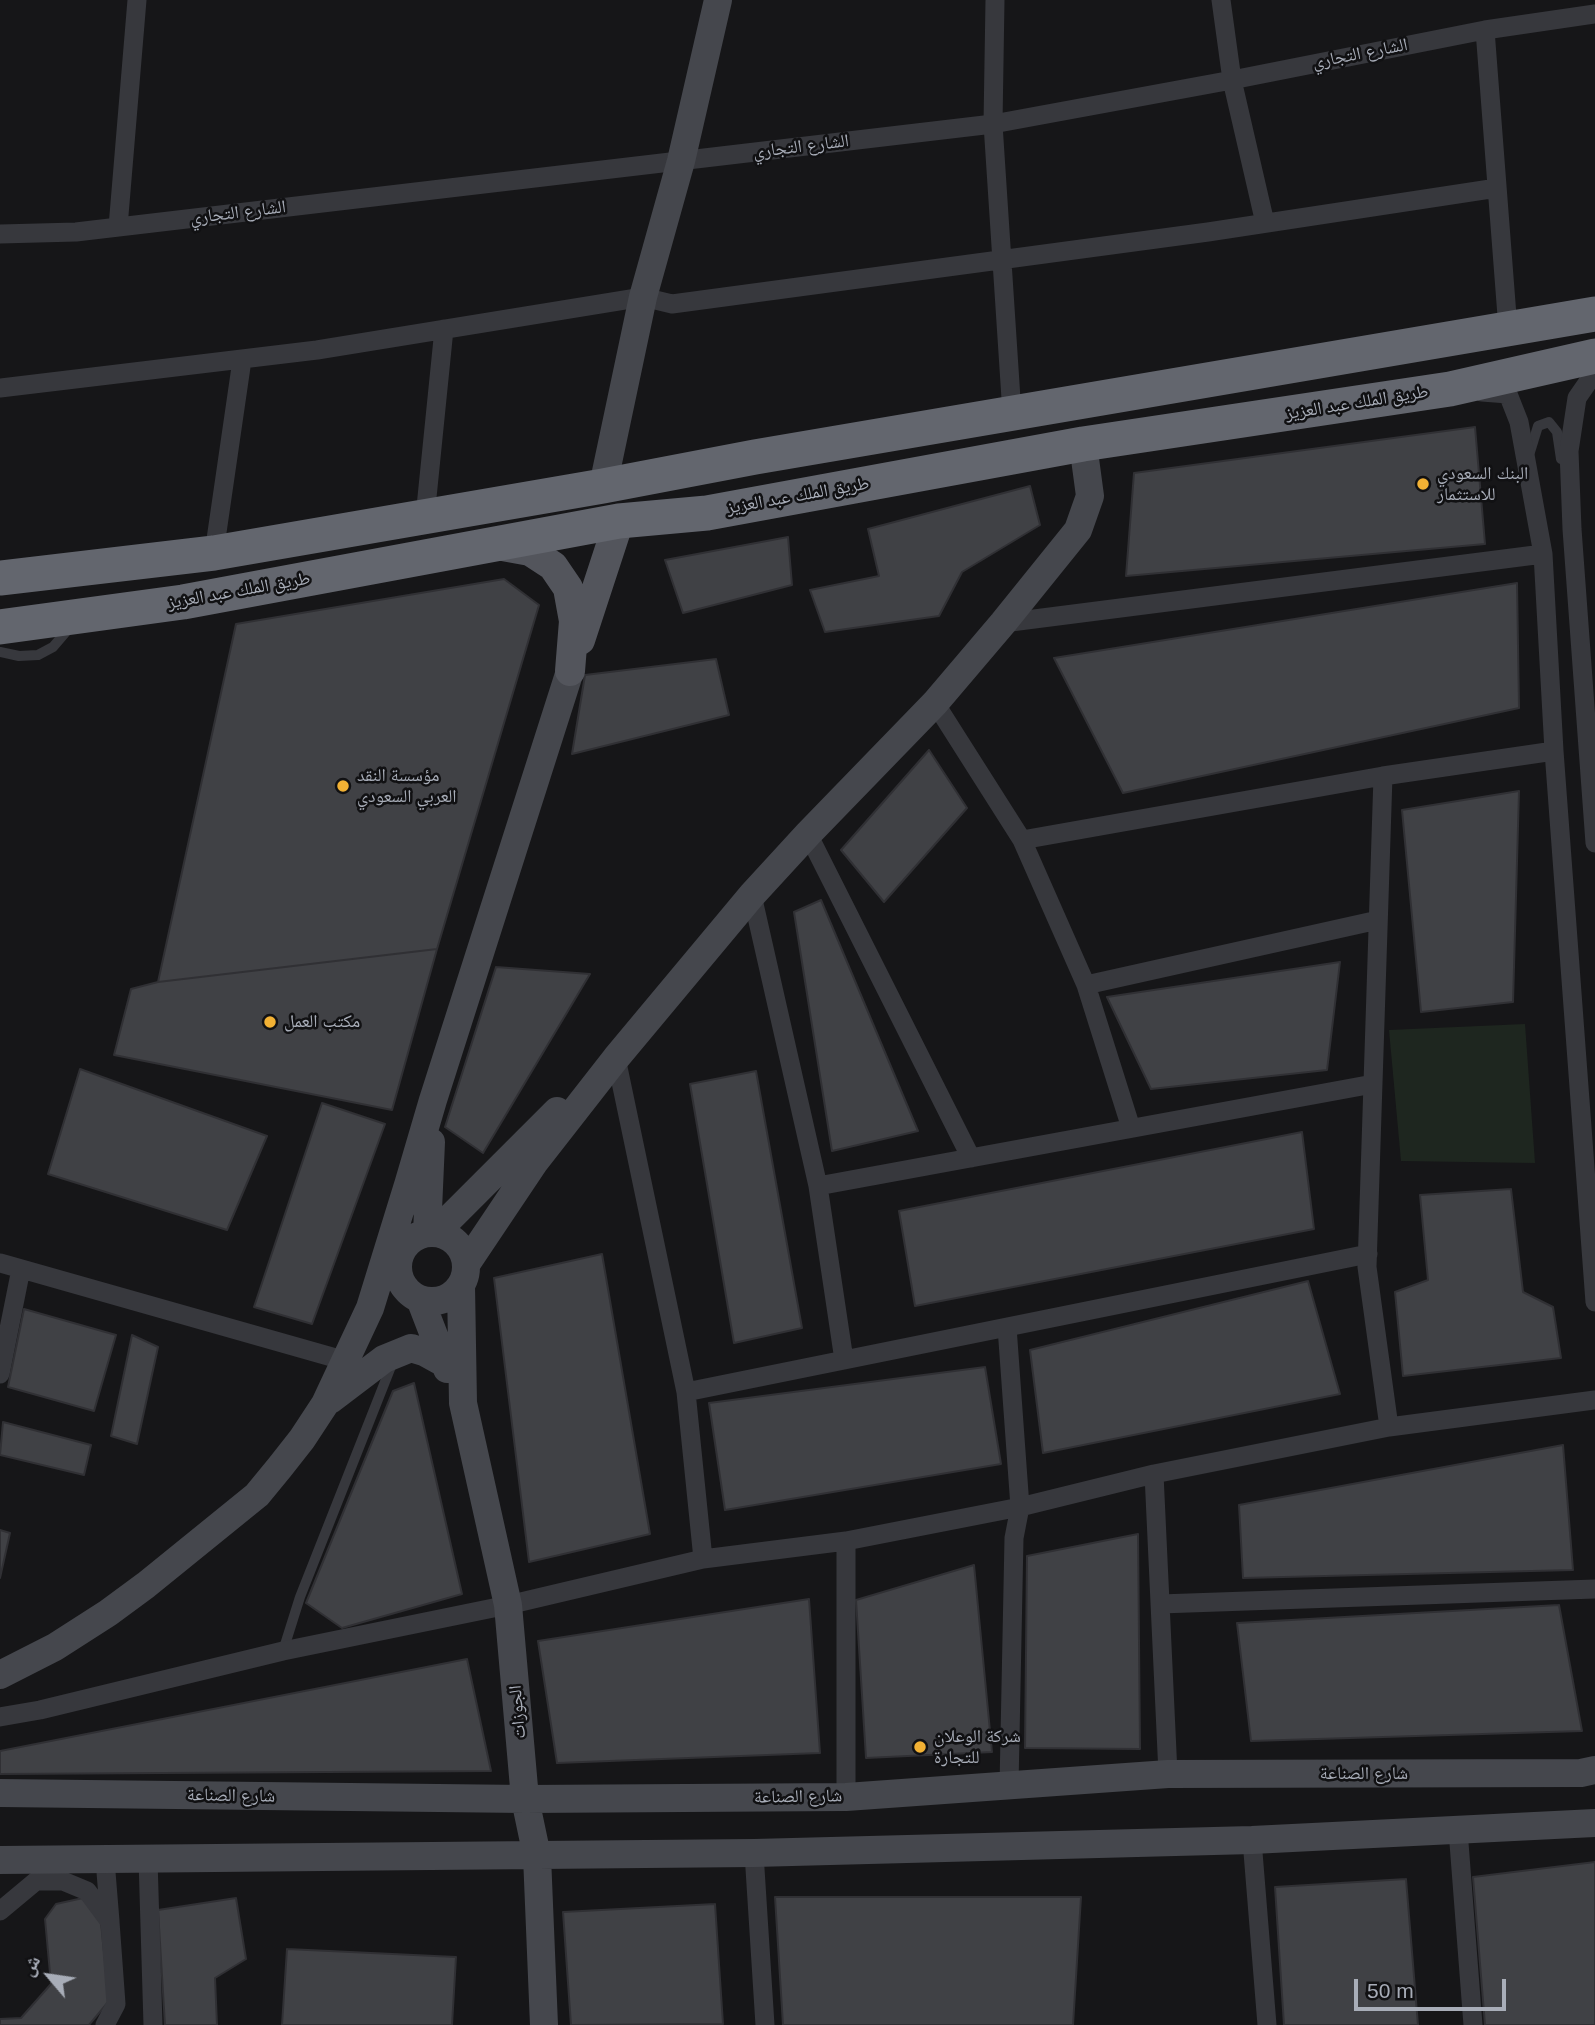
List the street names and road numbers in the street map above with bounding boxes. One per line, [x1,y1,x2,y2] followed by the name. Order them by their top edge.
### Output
[1311,34,1409,74] street label: الشارع التجاري
[752,130,850,164] street label: الشارع التجاري
[189,196,287,230] street label: الشارع التجاري
[1284,381,1430,425] street label: طريق الملك عبد العزيز
[725,473,871,519] street label: طريق الملك عبد العزيز
[166,568,312,614] street label: طريق الملك عبد العزيز
[505,1684,531,1740] street label: الجوزات
[1320,1763,1408,1785] street label: شارع الصناعة
[187,1784,275,1808] street label: شارع الصناعة
[754,1785,842,1809] street label: شارع الصناعة

